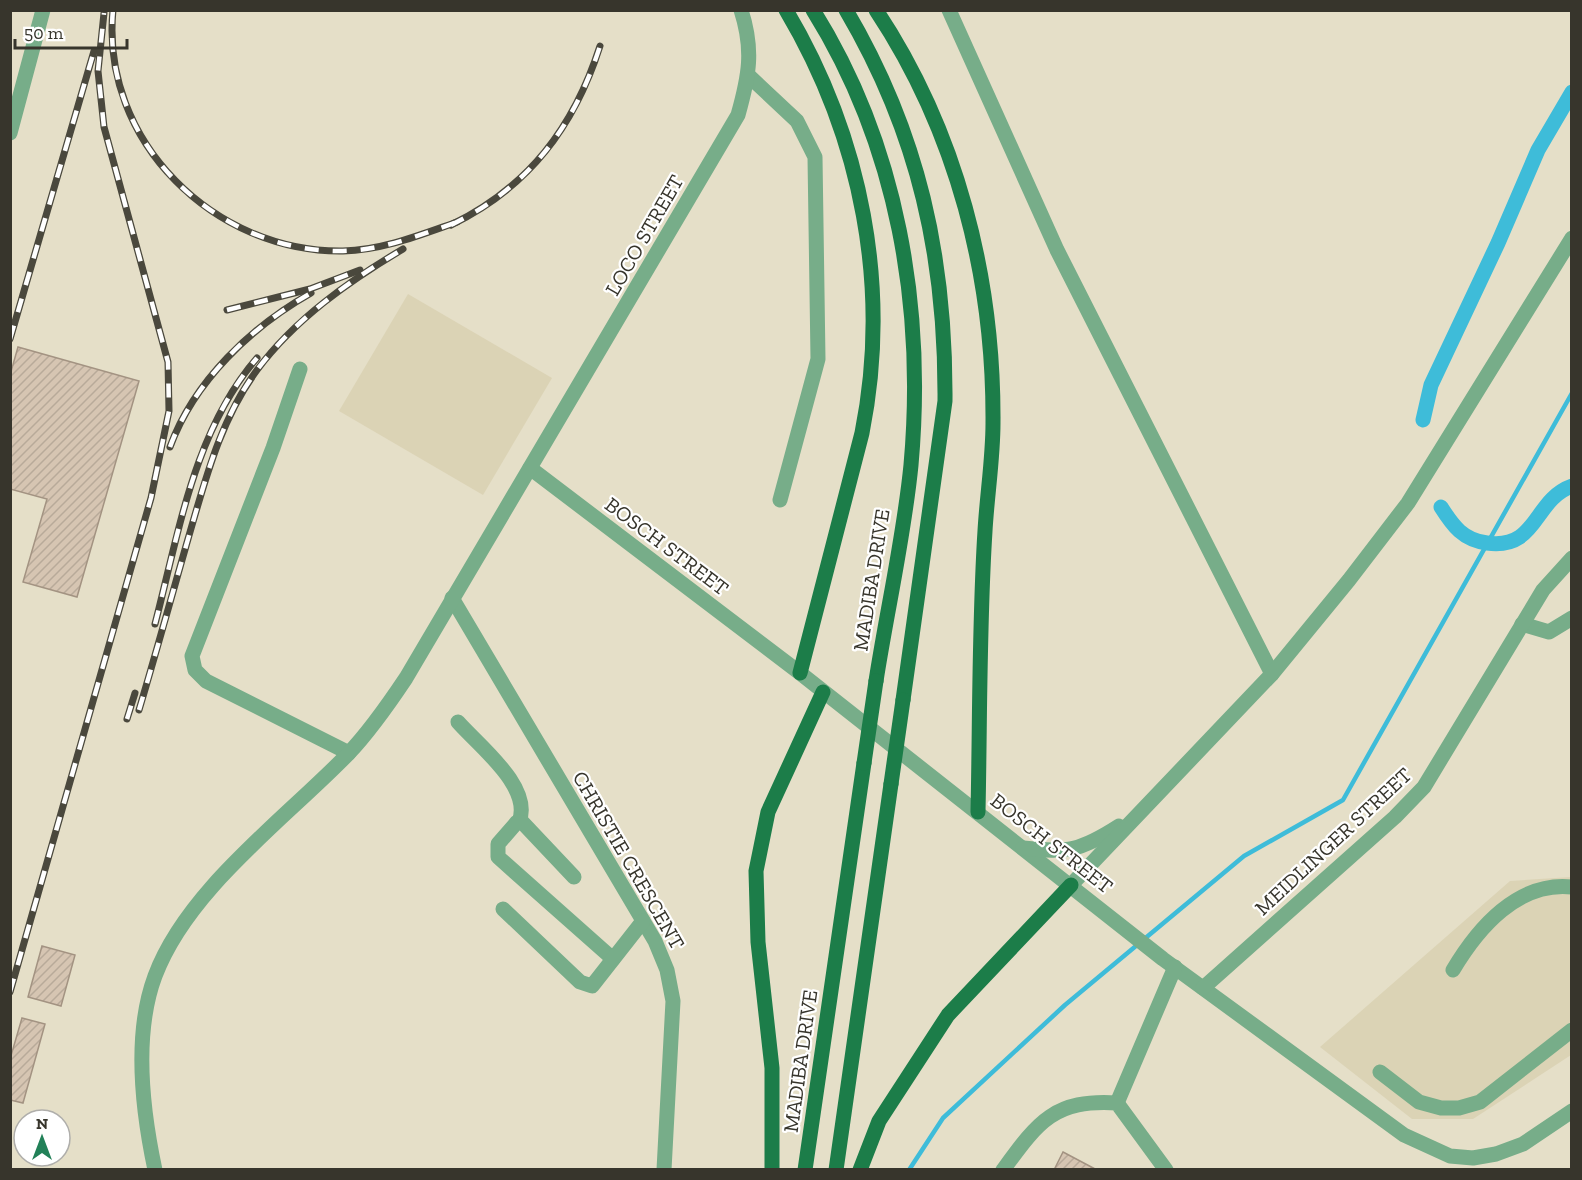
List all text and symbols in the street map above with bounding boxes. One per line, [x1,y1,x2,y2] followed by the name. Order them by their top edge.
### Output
[15,12,128,50] scale bar
[24,22,64,44] text: 50 m
[599,170,689,300] street label: LOCO STREET
[600,491,734,601] street label: BOSCH STREET
[847,507,895,653] street label: MADIBA DRIVE
[1249,762,1417,920] street label: MEIDLINGER STREET
[568,766,690,954] street label: CHRISTIE CRESCENT
[986,788,1118,898] street label: BOSCH STREET
[778,988,822,1134] street label: MADIBA DRIVE
[12,1108,72,1168] north arrow
[36,1114,48,1133] text: N

